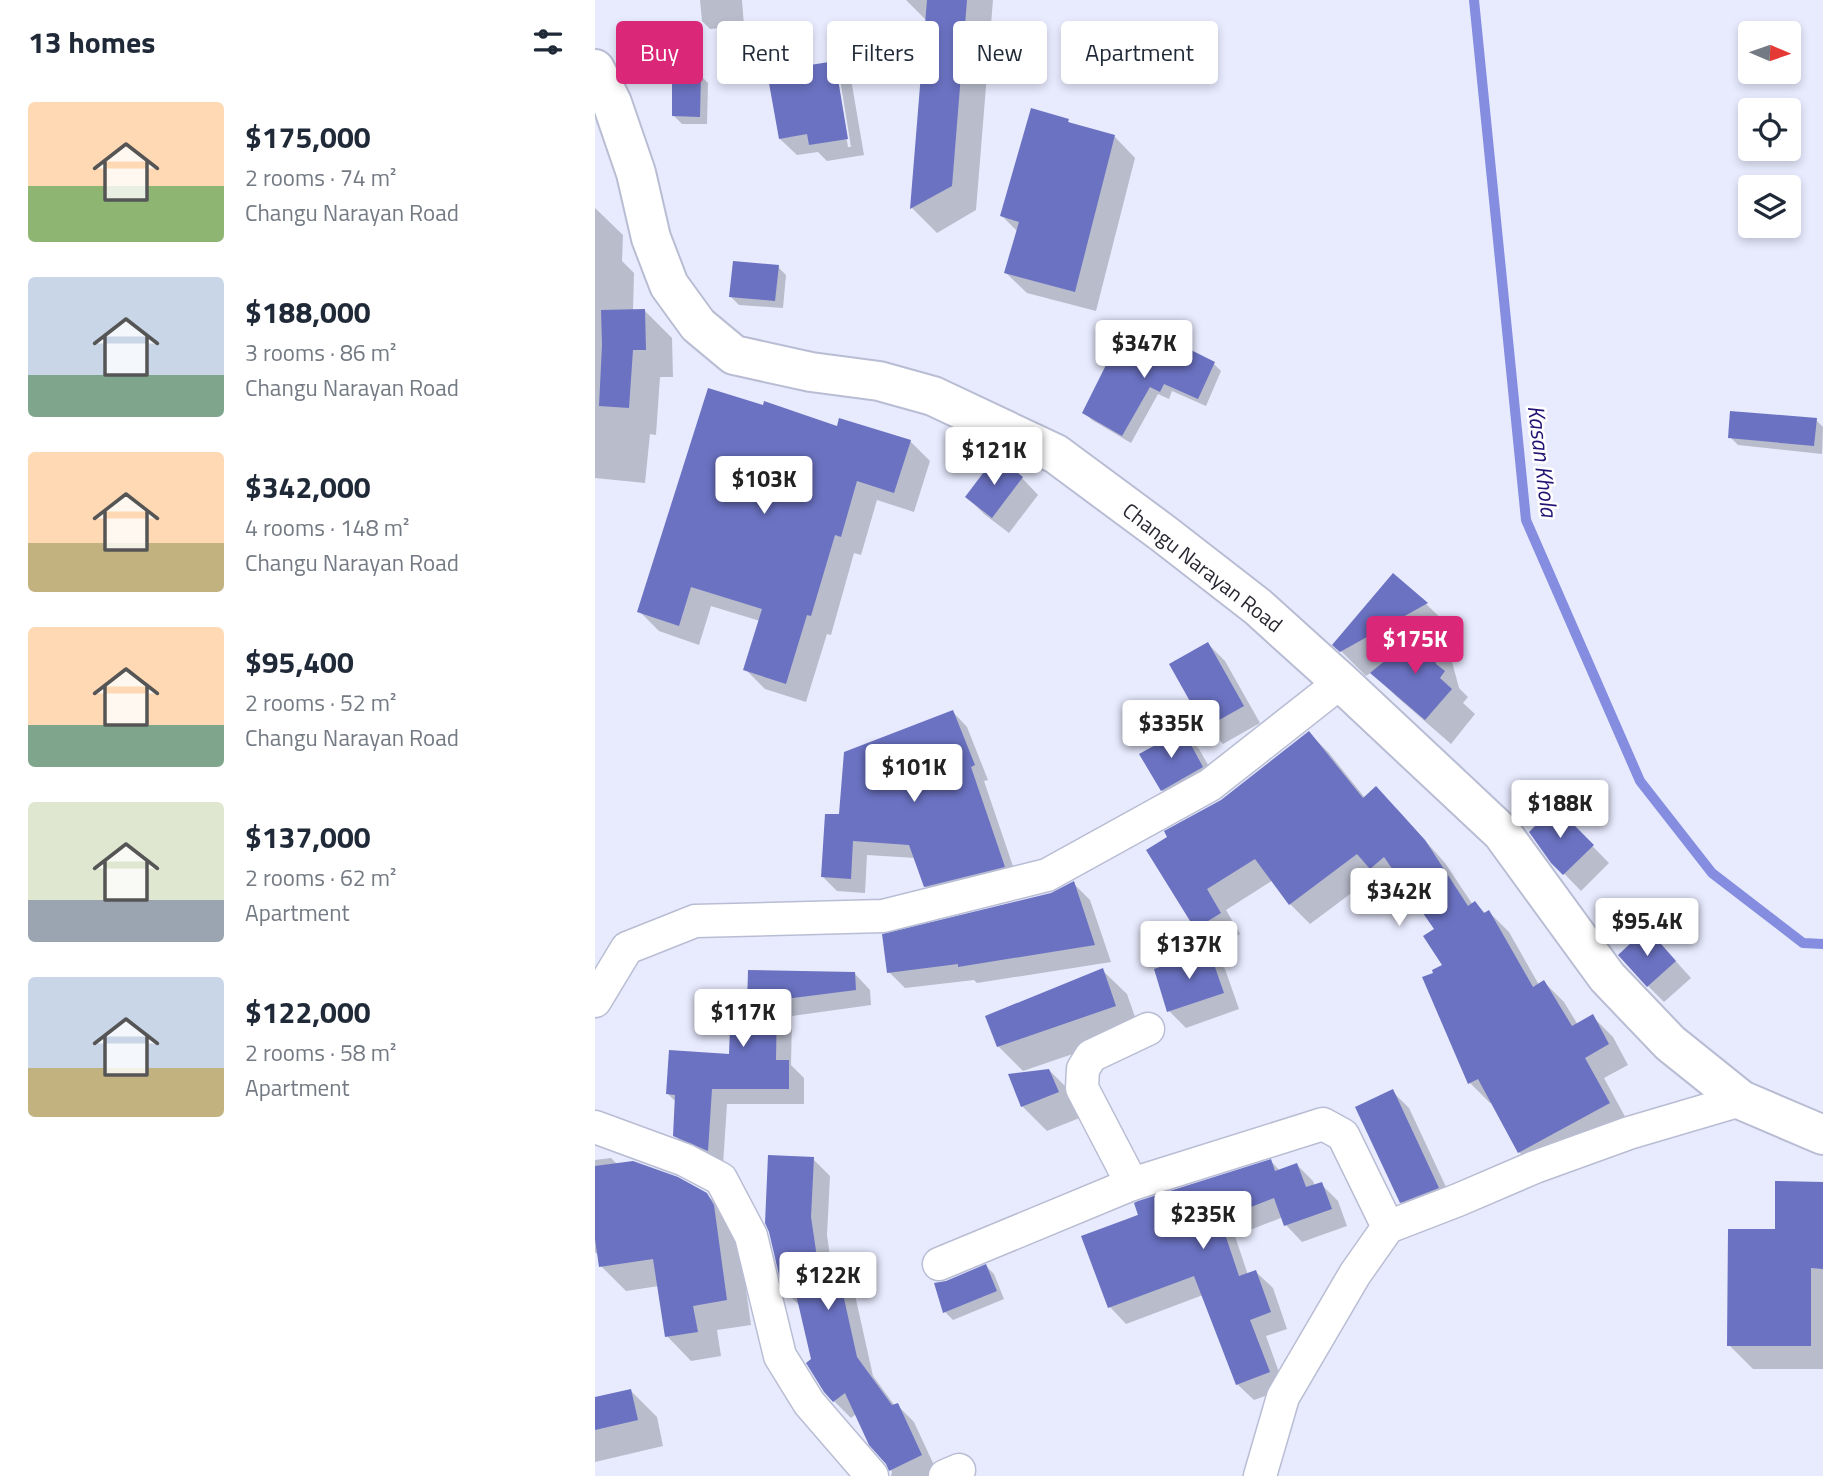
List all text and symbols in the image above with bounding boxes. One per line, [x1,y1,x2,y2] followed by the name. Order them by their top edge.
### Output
[28,19,155,65] text: 13 homes
[616,21,703,84] chip: Buy
[717,21,813,84] chip: Rent
[827,21,939,84] chip: Filters
[953,21,1047,84] chip: New
[1061,21,1218,84] chip: Apartment
[1738,21,1801,84] north arrow
[1738,21,1801,238] map controls
[529,23,567,61] icon: filters
[1738,98,1801,161] button: locate
[245,114,371,160] text: $175,000
[84,130,168,214] icon: home
[245,160,396,195] text: 2 rooms · 74 m²
[1738,175,1801,238] button: layers
[245,195,459,230] text: Changu Narayan Road
[245,289,371,335] text: $188,000
[84,305,168,389] icon: home
[1095,320,1193,380] pin: $347K
[1111,325,1177,360] text: $347K
[245,335,396,370] text: 3 rooms · 86 m²
[245,370,459,405] text: Changu Narayan Road
[1519,403,1567,520] water label: Kasan Khola
[945,428,1043,487] pin: $121K
[961,432,1027,467] text: $121K
[715,456,813,516] pin: $103K
[731,461,797,496] text: $103K
[245,464,371,510] text: $342,000
[84,480,168,564] icon: home
[1116,494,1290,640] street label: Changu Narayan Road
[245,510,409,545] text: 4 rooms · 148 m²
[245,545,459,580] text: Changu Narayan Road
[1366,616,1464,676] pin: $175K
[1382,621,1448,656] text: $175K
[245,639,354,685] text: $95,400
[84,655,168,739] icon: home
[245,685,396,720] text: 2 rooms · 52 m²
[1122,700,1220,760] pin: $335K
[1138,705,1204,740] text: $335K
[245,720,459,755] text: Changu Narayan Road
[865,744,963,804] pin: $101K
[881,749,947,784] text: $101K
[1511,780,1609,840] pin: $188K
[1527,785,1593,820] text: $188K
[245,814,371,860] text: $137,000
[84,830,168,914] icon: home
[245,860,396,895] text: 2 rooms · 62 m²
[1350,869,1448,928] pin: $342K
[1366,873,1432,908] text: $342K
[245,895,350,930] text: Apartment
[1590,898,1704,958] pin: $95.4K
[1611,903,1683,938] text: $95.4K
[1140,922,1238,981] pin: $137K
[1156,926,1222,961] text: $137K
[245,989,371,1035] text: $122,000
[694,990,792,1049] pin: $117K
[710,994,776,1029] text: $117K
[84,1005,168,1089] icon: home
[245,1035,396,1070] text: 2 rooms · 58 m²
[245,1070,350,1105] text: Apartment
[1154,1192,1252,1251] pin: $235K
[1170,1196,1236,1231] text: $235K
[779,1252,877,1312] pin: $122K
[795,1257,861,1292] text: $122K

